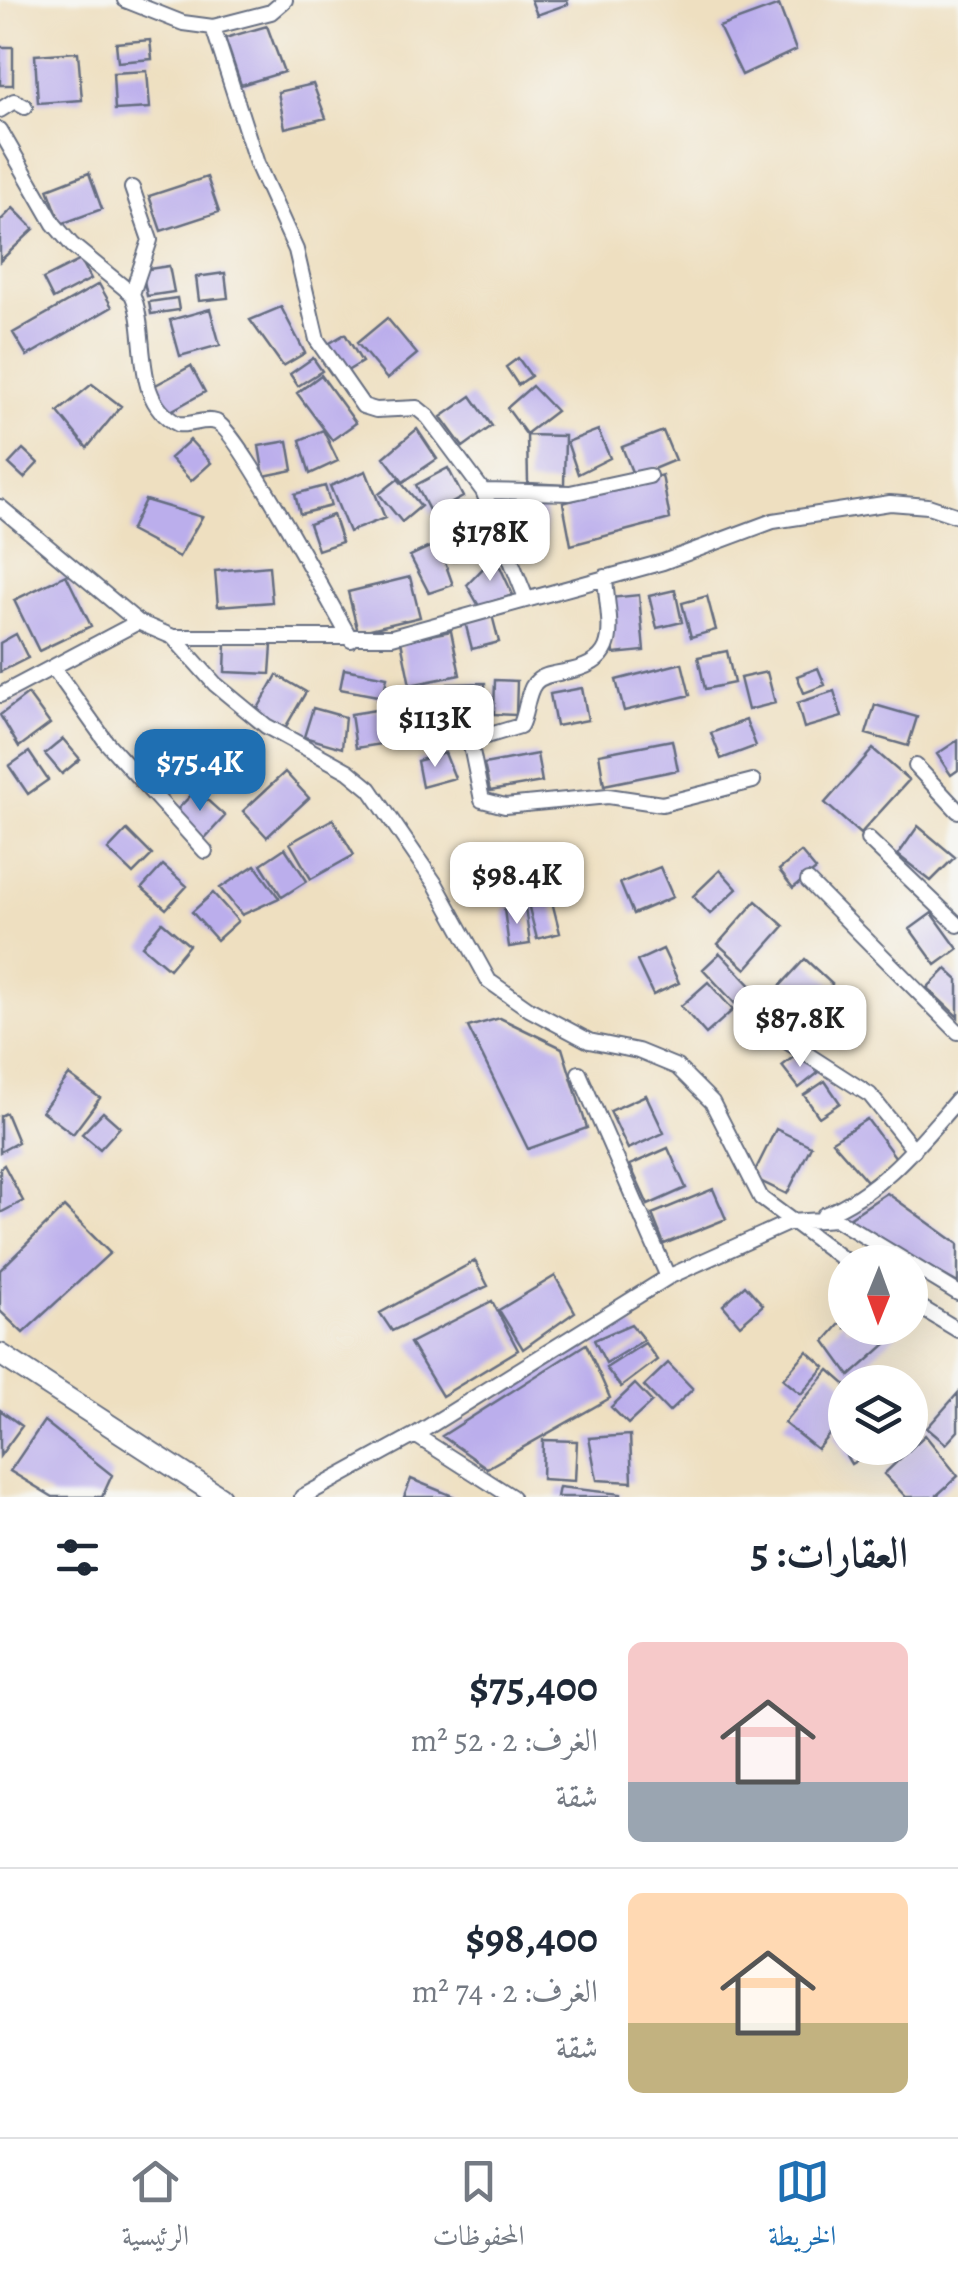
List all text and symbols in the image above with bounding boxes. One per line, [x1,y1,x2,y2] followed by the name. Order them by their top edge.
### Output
[420,499,560,584] pin: $178K
[452,509,528,553] text: $178K
[365,685,505,770] pin: $113K
[399,695,471,739] text: $113K
[119,729,281,814] pin: $75.4K
[156,739,244,783] text: $75.4K
[436,842,598,927] pin: $98.4K
[472,852,562,896] text: $98.4K
[719,985,881,1070] pin: $87.8K
[755,995,845,1039] text: $87.8K
[828,1245,928,1345] north arrow
[828,1245,928,1465] map controls
[828,1365,928,1465] button: layers
[751,1524,908,1581] text: العقارات: 5
[50,1530,105,1585] icon: filters
[469,1658,598,1715] text: $75,400
[708,1682,828,1802] icon: home
[411,1718,598,1762] text: الغرف: 2 · 52 m²
[556,1774,598,1818] text: شقة
[466,1909,598,1966] text: $98,400
[708,1933,828,2053] icon: home
[412,1969,598,2013] text: الغرف: 2 · 74 m²
[556,2025,598,2069] text: شقة
[122,2154,189,2263] tab: الرئيسية
[432,2154,525,2263] tab: المحفوظات
[768,2154,836,2263] tab: الخريطة

